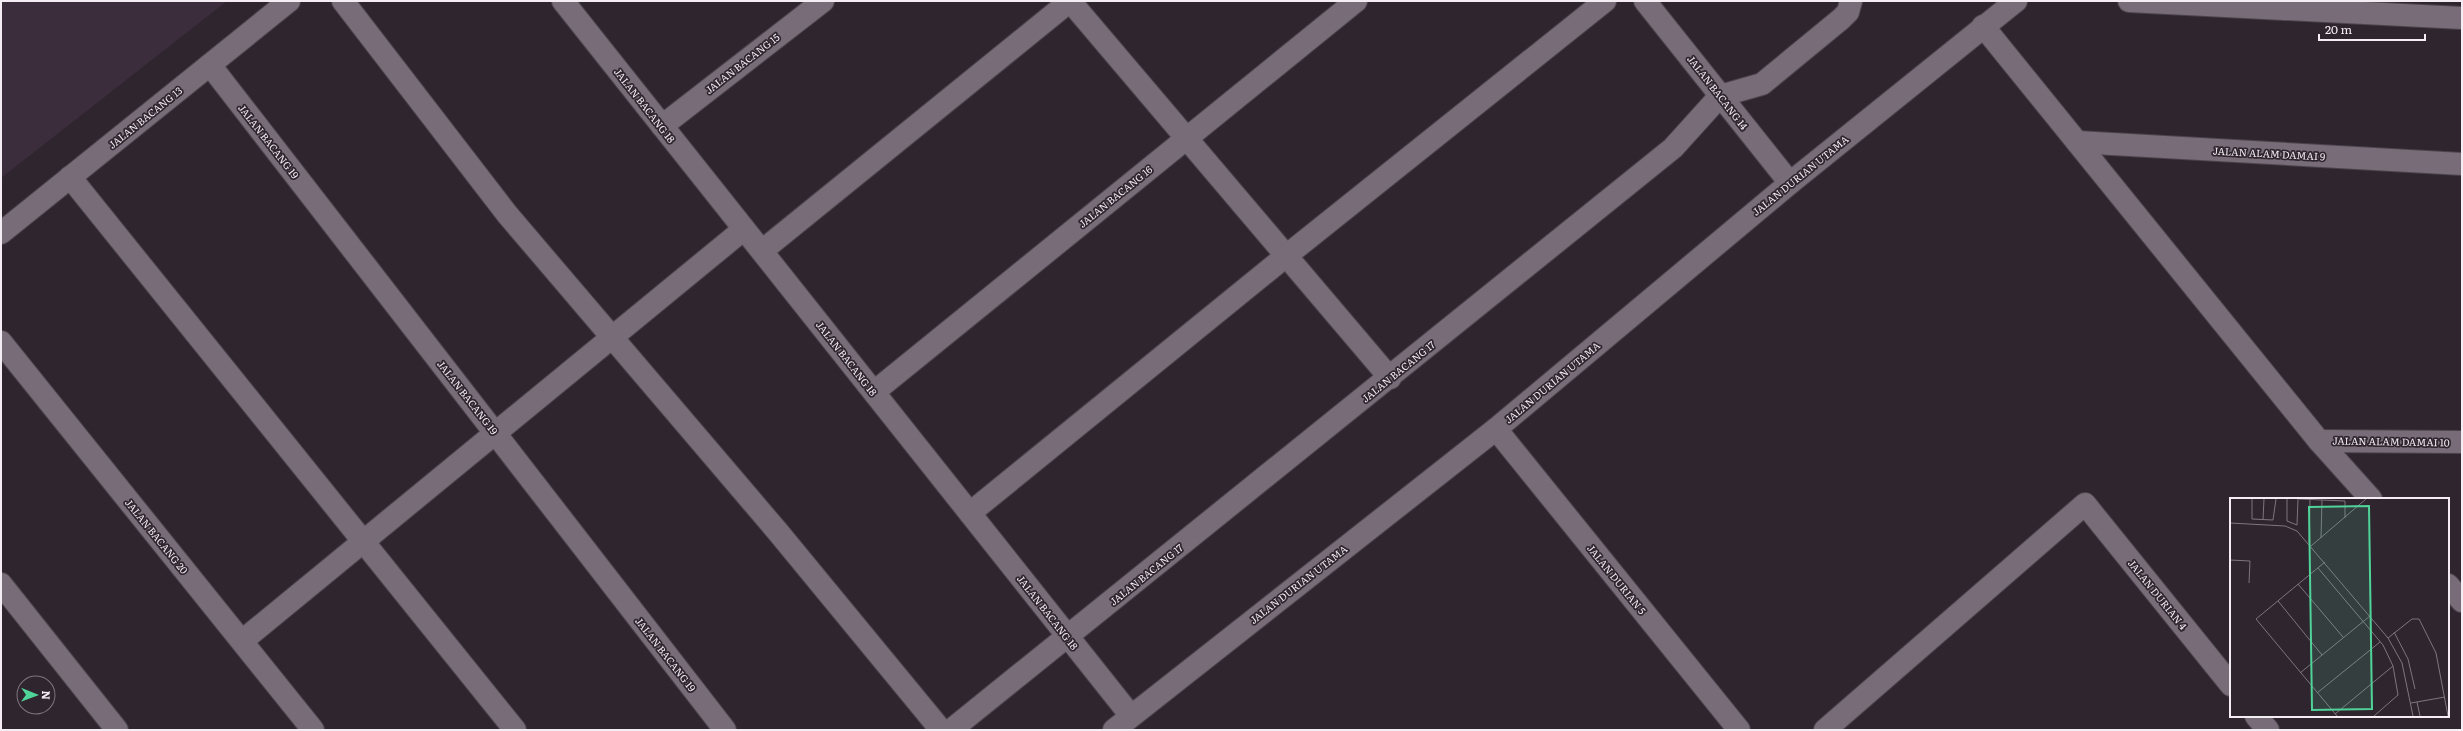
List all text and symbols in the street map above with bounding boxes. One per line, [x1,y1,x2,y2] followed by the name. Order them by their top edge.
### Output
[2319,16,2425,42] scale bar
[2325,20,2352,38] text: 20 m
[702,29,782,97] street label: JALAN BACANG 15
[1684,52,1752,133] street label: JALAN BACANG 14
[611,64,679,146] street label: JALAN BACANG 18
[105,82,185,152] street label: JALAN BACANG 13
[235,100,303,182] street label: JALAN BACANG 19
[1749,131,1852,219] street label: JALAN DURIAN UTAMA
[2212,143,2326,163] street label: JALAN ALAM DAMAI 9
[1075,161,1156,231] street label: JALAN BACANG 16
[813,317,881,399] street label: JALAN BACANG 18
[1358,337,1438,405] street label: JALAN BACANG 17
[1501,337,1603,426] street label: JALAN DURIAN UTAMA
[434,356,502,438] street label: JALAN BACANG 19
[2332,432,2450,450] street label: JALAN ALAM DAMAI 10
[122,495,192,577] street label: JALAN BACANG 20
[2230,498,2449,717] inset map
[1106,540,1186,608] street label: JALAN BACANG 17
[1246,541,1351,627] street label: JALAN DURIAN UTAMA
[1584,541,1650,617] street label: JALAN DURIAN 5
[2125,556,2191,633] street label: JALAN DURIAN 4
[1014,571,1082,653] street label: JALAN BACANG 18
[632,613,700,695] street label: JALAN BACANG 19
[16,675,56,715] north arrow
[39,690,55,700] text: N

